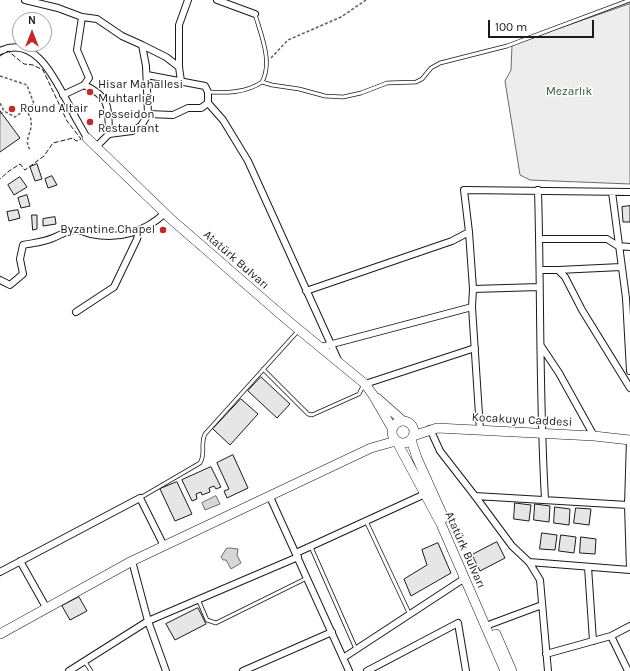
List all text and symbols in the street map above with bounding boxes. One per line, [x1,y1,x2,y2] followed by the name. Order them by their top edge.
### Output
[12,12,52,52] north arrow
[490,12,596,38] scale bar
[28,14,36,27] text: N
[495,20,527,34] text: 100 m
[98,78,183,106] place label: Hisar Mahallesi Muhtarlığı
[546,85,592,99] park label: Mezarlık
[85,87,95,97] marker: Hisar Mahallesi Muhtarlığı
[20,102,88,116] place label: Round Altair
[7,104,17,114] marker: Round Altair
[98,108,159,136] place label: Posseidon Restaurant
[85,117,95,127] marker: Posseidon Restaurant
[60,223,155,237] place label: Byzantine Chapel
[158,225,168,235] marker: Byzantine Chapel
[200,228,272,292] street label: Atatürk Bulvarı
[471,410,573,430] street label: Kocakuyu Caddesi
[442,509,488,591] street label: Atatürk Bulvarı

